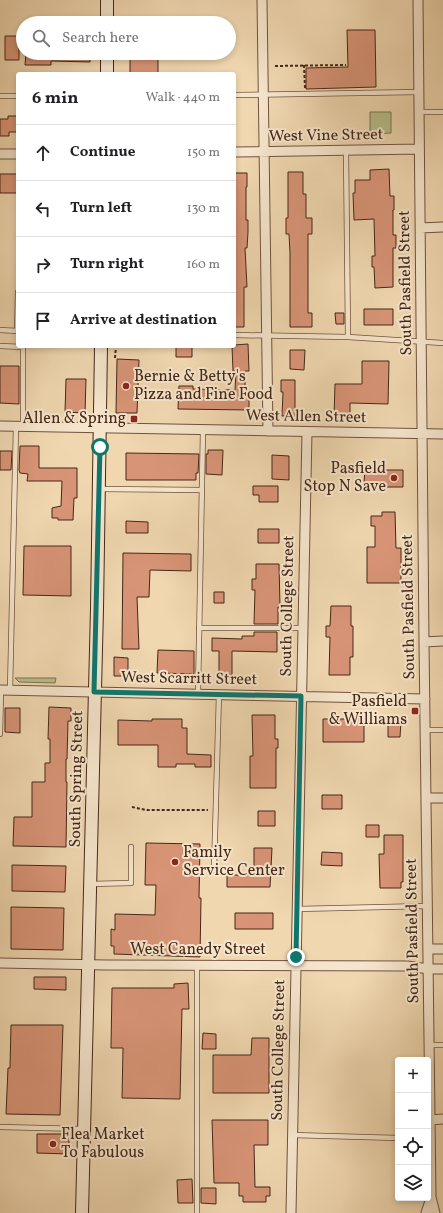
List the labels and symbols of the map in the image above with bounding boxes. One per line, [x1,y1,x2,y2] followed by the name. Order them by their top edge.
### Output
[268,124,384,148] street label: West Vine Street
[394,210,418,356] street label: South Pasfield Street
[134,366,273,406] place label: Bernie & Betty's Pizza and Fine Food
[121,381,131,391] marker: Bernie & Betty's Pizza and Fine Food
[245,405,367,429] street label: West Allen Street
[23,408,126,430] place label: Allen & Spring
[129,414,139,424] marker: Allen & Spring
[91,438,109,456] route start
[304,458,386,498] place label: Pasfield Stop N Save
[389,473,399,483] marker: Pasfield Stop N Save
[397,534,421,680] street label: South Pasfield Street
[276,535,300,677] street label: South College Street
[121,667,258,691] street label: West Scarritt Street
[329,691,407,731] place label: Pasfield & Williams
[410,706,420,716] marker: Pasfield & Williams
[65,710,89,848] street label: South Spring Street
[183,842,285,882] place label: Family Service Center
[170,857,180,867] marker: Family Service Center
[401,858,425,1004] street label: South Pasfield Street
[130,939,266,961] street label: West Canedy Street
[287,948,305,966] route end
[267,979,291,1121] street label: South College Street
[61,1124,145,1164] place label: Flea Market To Fabulous
[48,1139,58,1149] marker: Flea Market To Fabulous

